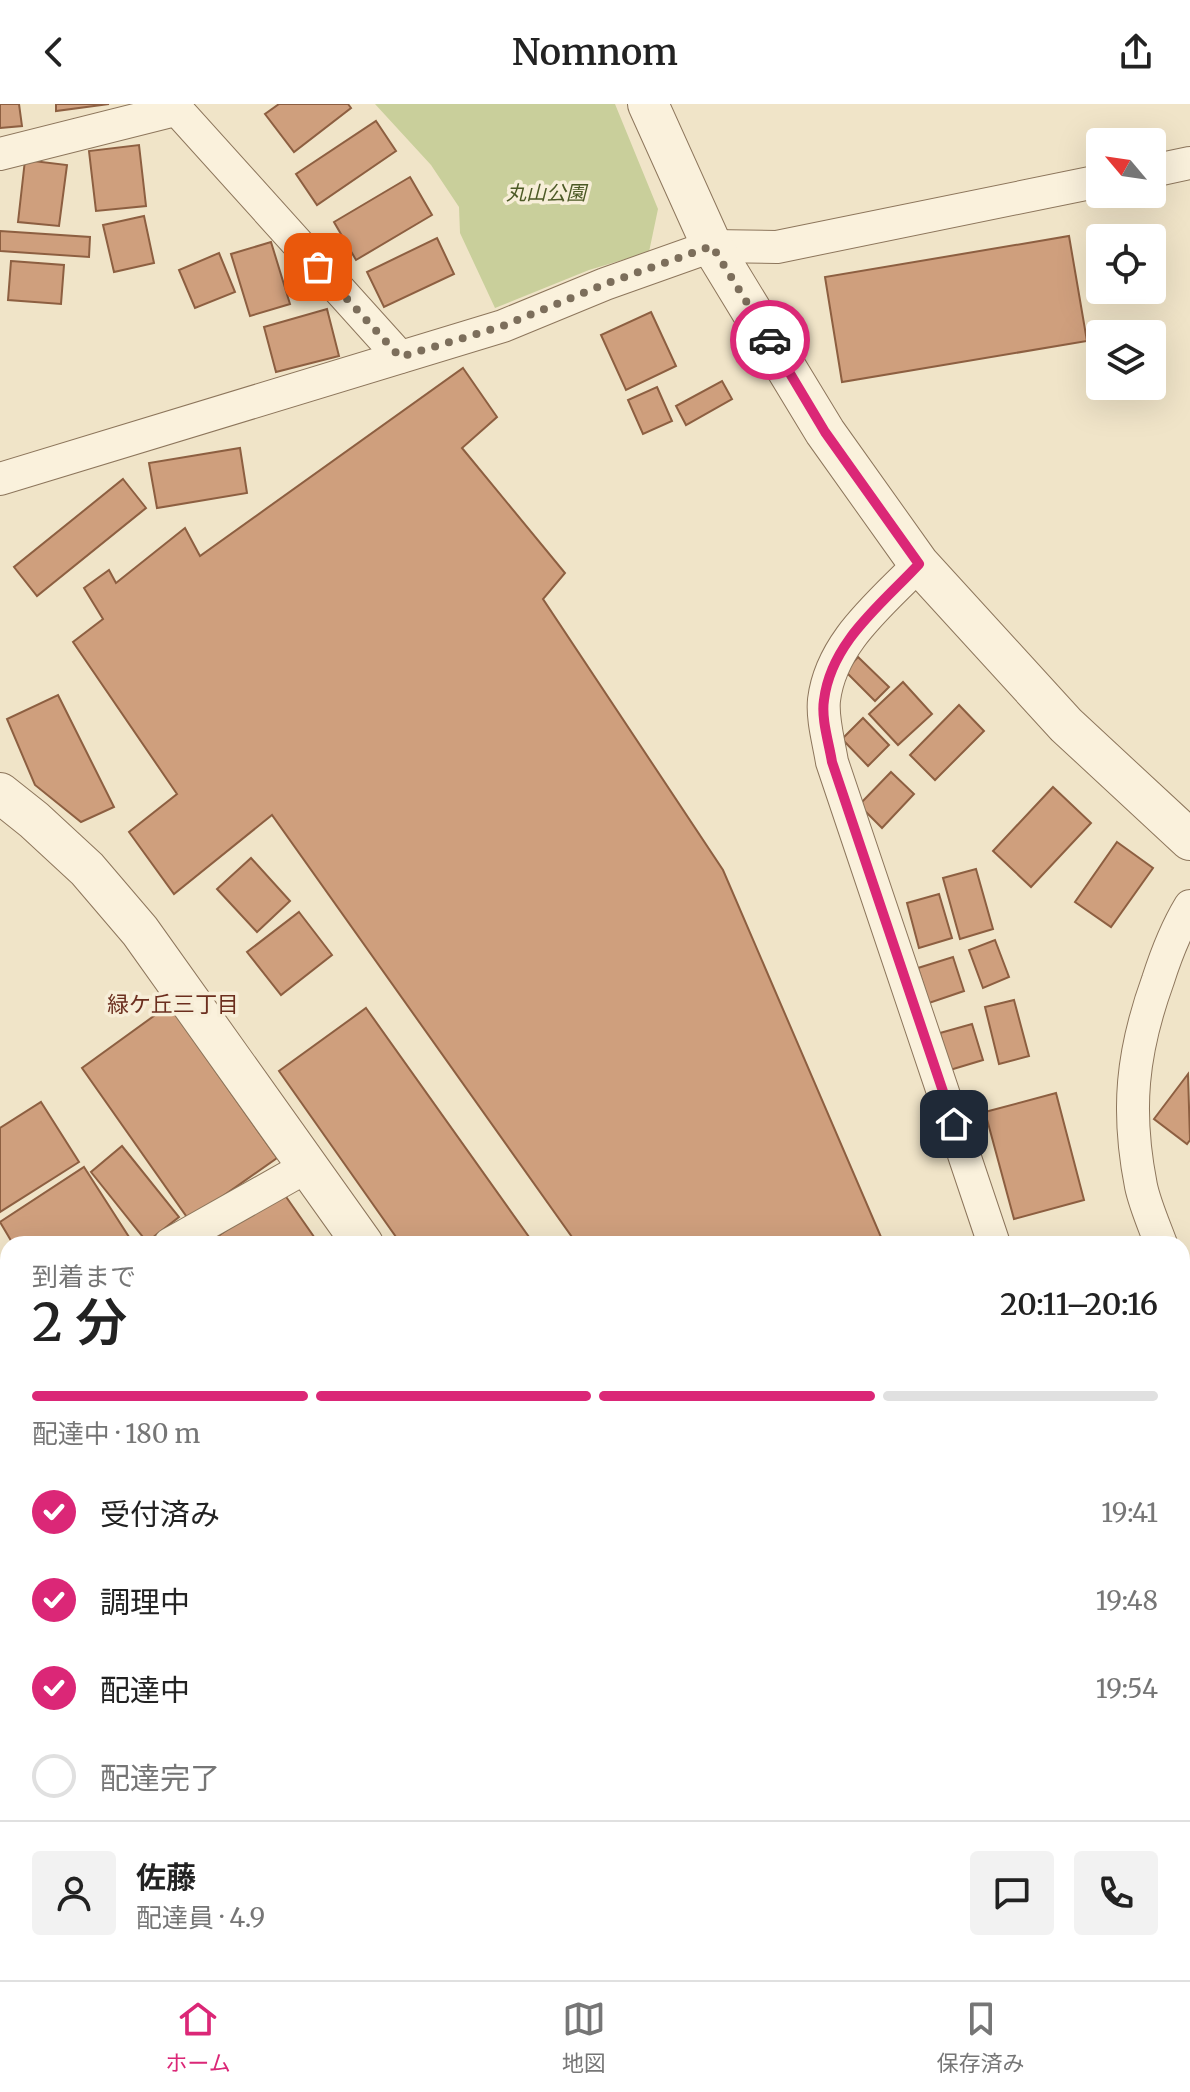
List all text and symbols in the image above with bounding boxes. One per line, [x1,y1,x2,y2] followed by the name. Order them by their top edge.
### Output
[32,30,76,74] icon: back
[512,30,678,75] text: Nomnom
[1114,30,1158,74] icon: share
[1086,128,1166,208] north arrow
[1086,128,1166,400] map controls
[506,180,589,205] park label: 丸山公園
[1086,224,1166,304] button: locate
[284,233,352,301] pin
[296,245,340,289] icon: bag
[730,300,810,380] courier
[748,318,792,362] icon: car
[1086,320,1166,400] button: layers
[107,990,239,1018] district label: 緑ケ丘三丁目
[920,1090,988,1158] pin
[932,1102,976,1146] icon: home
[32,1260,136,1293] text: 到着まで
[1000,1285,1158,1323] text: 20:11–20:16
[32,1290,127,1355] text: 2 分
[32,1417,200,1450] text: 配達中 · 180 m
[32,1490,76,1534] icon: check
[100,1495,220,1533] text: 受付済み
[1101,1496,1158,1529] text: 19:41
[32,1578,76,1622] icon: check
[100,1583,190,1621] text: 調理中
[1096,1584,1158,1617] text: 19:48
[32,1666,76,1710] icon: check
[100,1671,190,1709] text: 配達中
[1096,1672,1158,1705] text: 19:54
[100,1759,220,1797] text: 配達完了
[32,1851,116,1935] button: person
[970,1851,1054,1935] button: chat
[1074,1851,1158,1935] button: phone
[136,1858,196,1896] text: 佐藤
[136,1901,265,1934] text: 配達員 · 4.9
[165,1997,231,2077] tab: ホーム
[562,1997,606,2077] tab: 地図
[937,1997,1025,2077] tab: 保存済み

